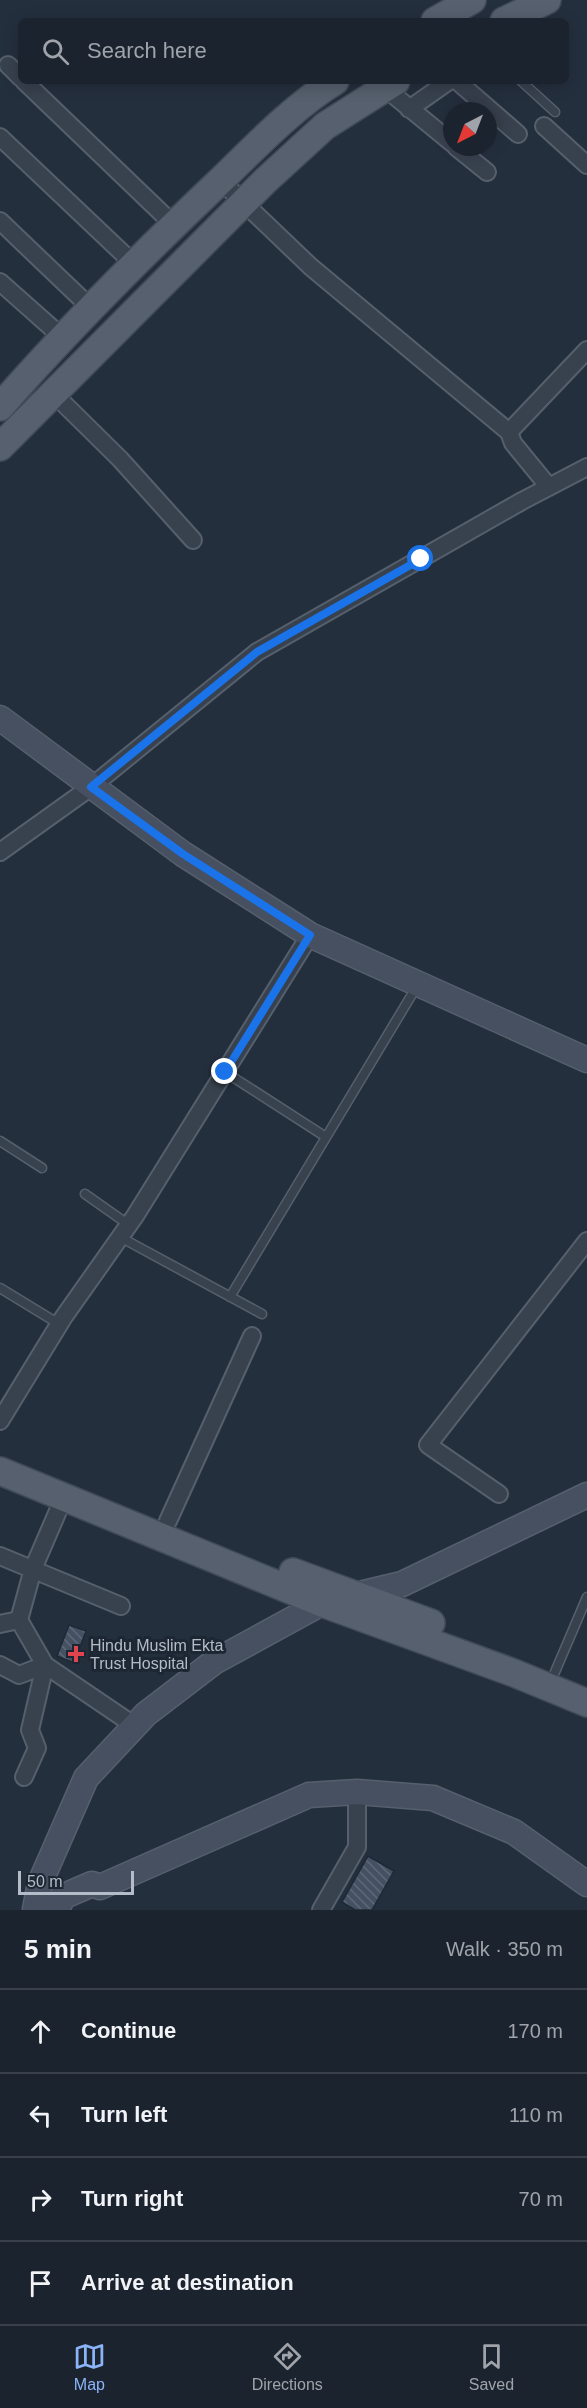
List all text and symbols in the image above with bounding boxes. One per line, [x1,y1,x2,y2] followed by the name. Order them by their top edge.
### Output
[18,18,569,84] search box
[39,35,72,68] icon: search
[87,38,207,63] text: Search here
[443,102,497,156] north arrow
[407,545,433,571] route start
[211,1058,237,1084] route end
[90,1637,223,1672] place label: Hindu Muslim Ekta Trust Hospital
[67,1645,85,1663] marker: Hindu Muslim Ekta Trust Hospital
[18,1868,134,1896] scale bar
[27,1873,63,1890] text: 50 m
[24,1934,92,1964] text: 5 min
[446,1938,563,1960] text: Walk · 350 m
[24,2015,57,2048] icon: ahead
[81,2018,176,2043] text: Continue
[507,2020,563,2042] text: 170 m
[24,2099,57,2132] icon: left
[81,2102,167,2127] text: Turn left
[509,2104,563,2126] text: 110 m
[24,2183,57,2216] icon: right
[81,2186,183,2211] text: Turn right
[519,2188,563,2210] text: 70 m
[24,2267,57,2300] icon: arrive
[81,2270,294,2295] text: Arrive at destination
[73,2340,106,2394] tab: Map
[252,2340,323,2394] tab: Directions
[469,2340,514,2394] tab: Saved

